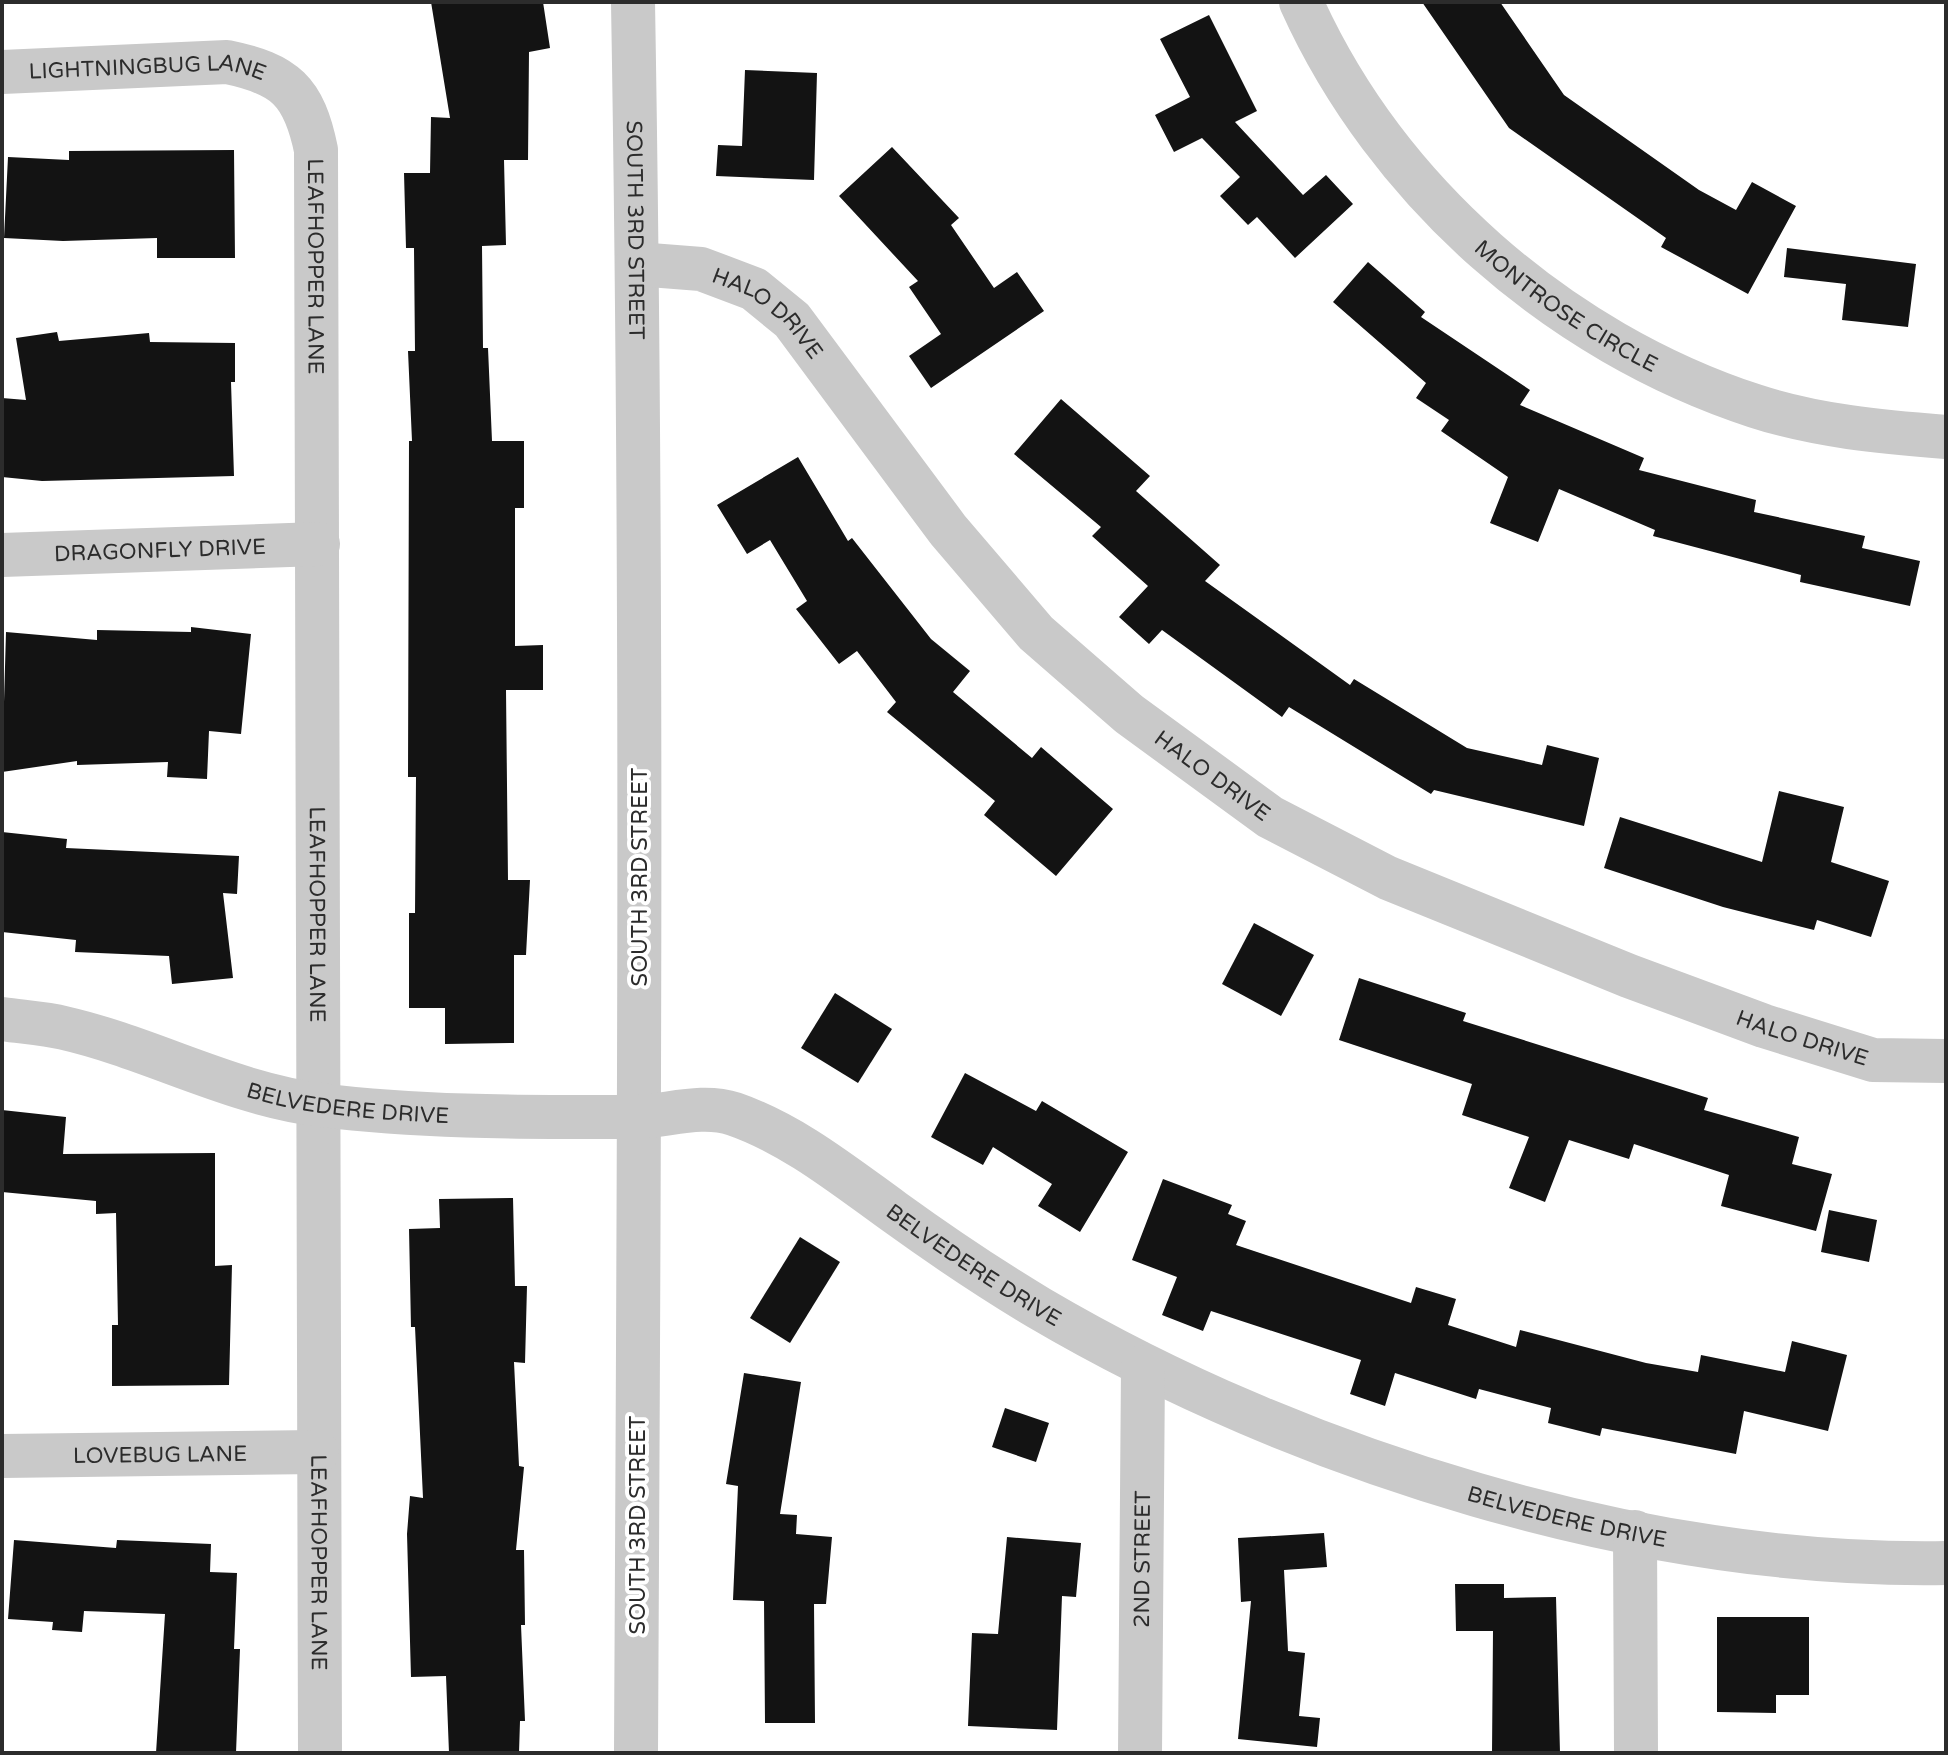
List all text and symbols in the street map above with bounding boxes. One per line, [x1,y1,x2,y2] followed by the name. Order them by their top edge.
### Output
[28,49,270,86] street label: LIGHTNINGBUG LANE
[621,120,649,340] street label: SOUTH 3RD STREET
[302,158,329,375] street label: LEAFHOPPER LANE
[1469,235,1662,378] street label: MONTROSE CIRCLE
[708,262,828,364] street label: HALO DRIVE
[53,534,266,567] street label: DRAGONFLY DRIVE
[1149,725,1275,827] street label: HALO DRIVE
[627,767,653,986] street label: SOUTH 3RD STREET
[304,806,330,1023] street label: LEAFHOPPER LANE
[1732,1005,1871,1072] street label: HALO DRIVE
[243,1077,450,1129] street label: BELVEDERE DRIVE
[881,1199,1066,1332] street label: BELVEDERE DRIVE
[625,1415,651,1634] street label: SOUTH 3RD STREET
[73,1441,247,1469] street label: LOVEBUG LANE
[305,1454,332,1671] street label: LEAFHOPPER LANE
[1464,1481,1669,1553] street label: BELVEDERE DRIVE
[1129,1490,1156,1628] street label: 2ND STREET

